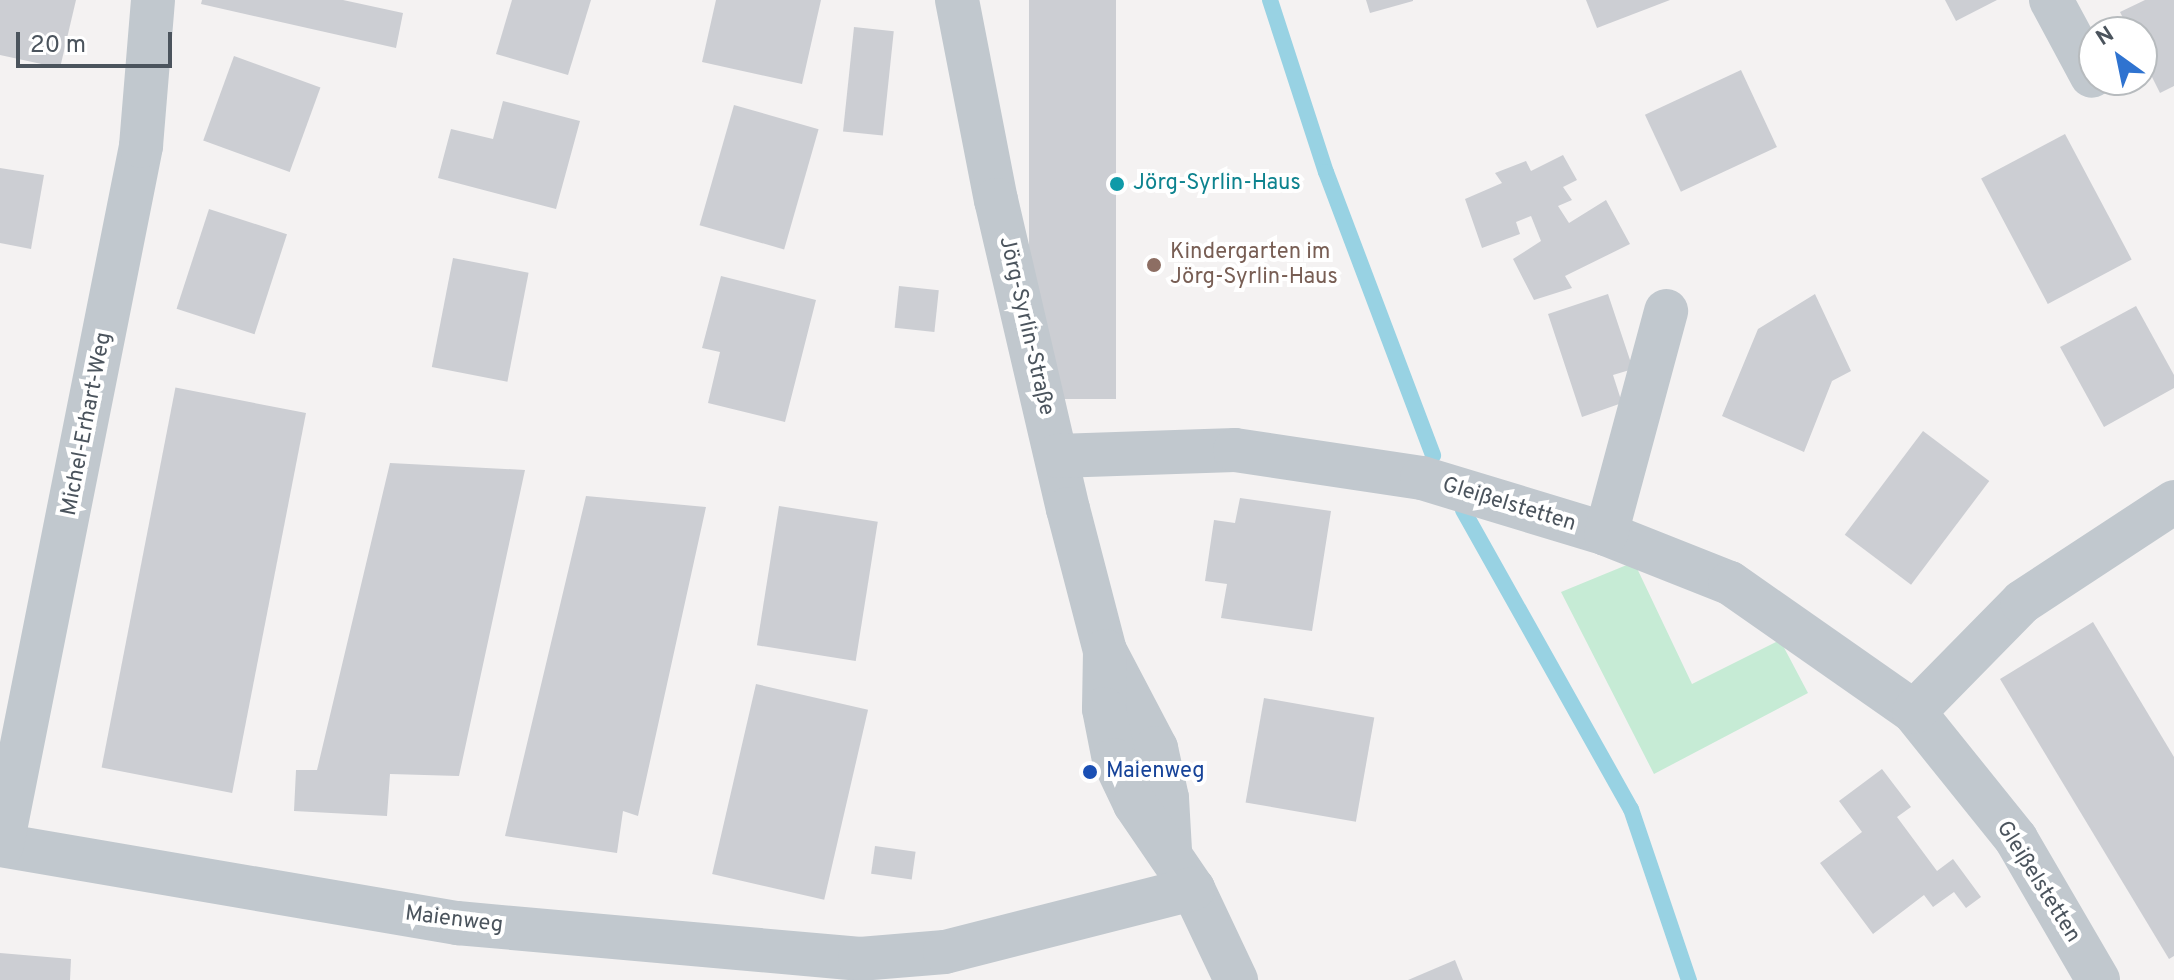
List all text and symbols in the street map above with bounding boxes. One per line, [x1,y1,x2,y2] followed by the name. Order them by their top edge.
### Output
[20,16,176,66] scale bar
[2078,16,2158,96] north arrow
[2092,22,2120,53] text: N
[30,31,86,61] text: 20 m
[1133,171,1301,197] place label: Jörg-Syrlin-Haus
[1108,175,1126,193] marker: Jörg-Syrlin-Haus
[993,234,1059,418] street label: Jörg-Syrlin-Straße
[1170,239,1338,290] place label: Kindergarten im Jörg-Syrlin-Haus
[1145,256,1163,274] marker: Kindergarten im Jörg-Syrlin-Haus
[56,330,118,518] street label: Michel-Erhart-Weg
[1439,472,1579,538] street label: Gleißelstetten
[1106,759,1205,785] place label: Maienweg
[1081,763,1099,781] marker: Maienweg
[1990,816,2086,948] street label: Gleißelstetten
[403,901,505,939] street label: Maienweg

